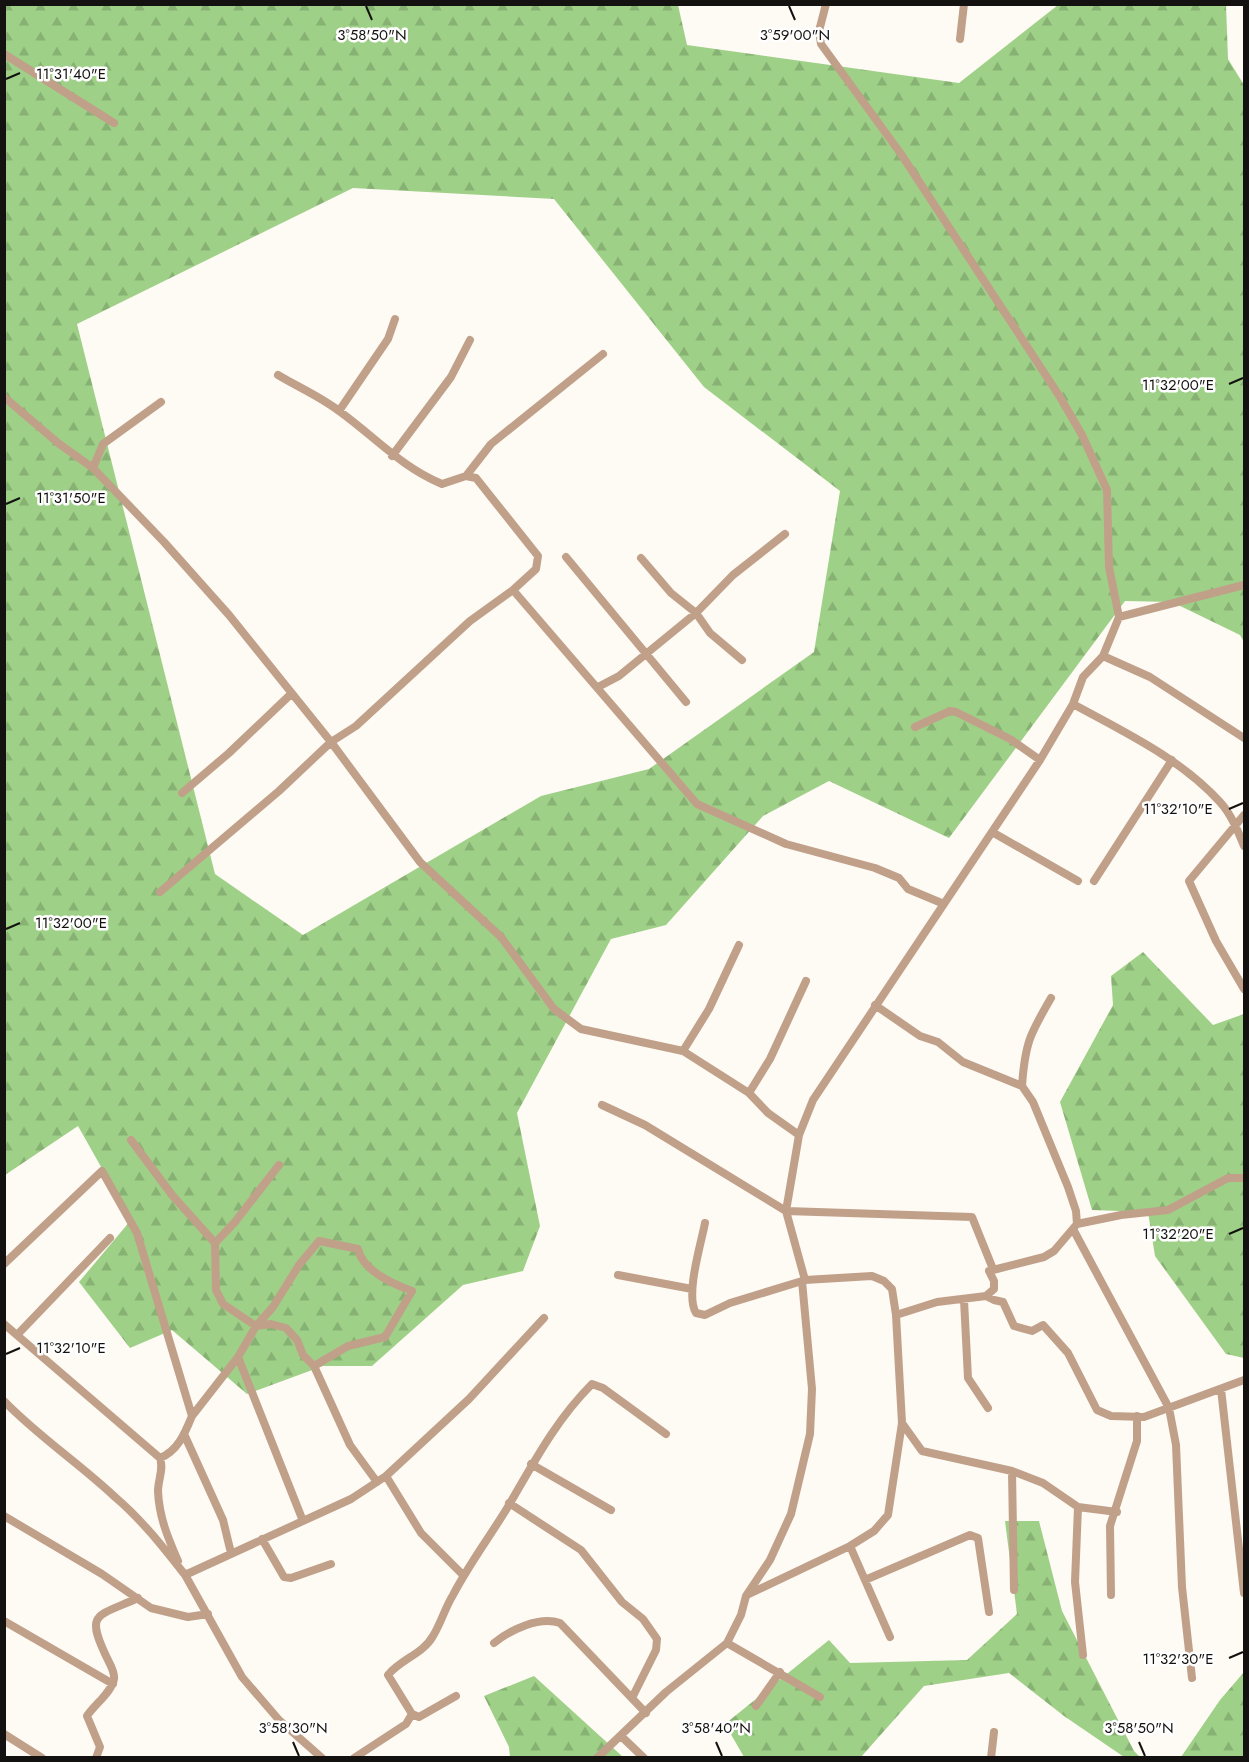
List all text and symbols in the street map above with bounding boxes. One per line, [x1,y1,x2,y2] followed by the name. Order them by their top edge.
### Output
[337,24,407,46] text: 3°58'50"N
[760,24,830,46] text: 3°59'00"N
[36,63,106,85] text: 11°31'40"E
[1142,374,1214,396] text: 11°32'00"E
[36,487,106,509] text: 11°31'50"E
[1143,798,1213,820] text: 11°32'10"E
[35,912,107,934] text: 11°32'00"E
[1142,1223,1214,1245] text: 11°32'20"E
[36,1337,106,1359] text: 11°32'10"E
[1142,1648,1214,1670] text: 11°32'30"E
[258,1717,328,1739] text: 3°58'30"N
[681,1717,751,1739] text: 3°58'40"N
[1104,1717,1174,1739] text: 3°58'50"N

